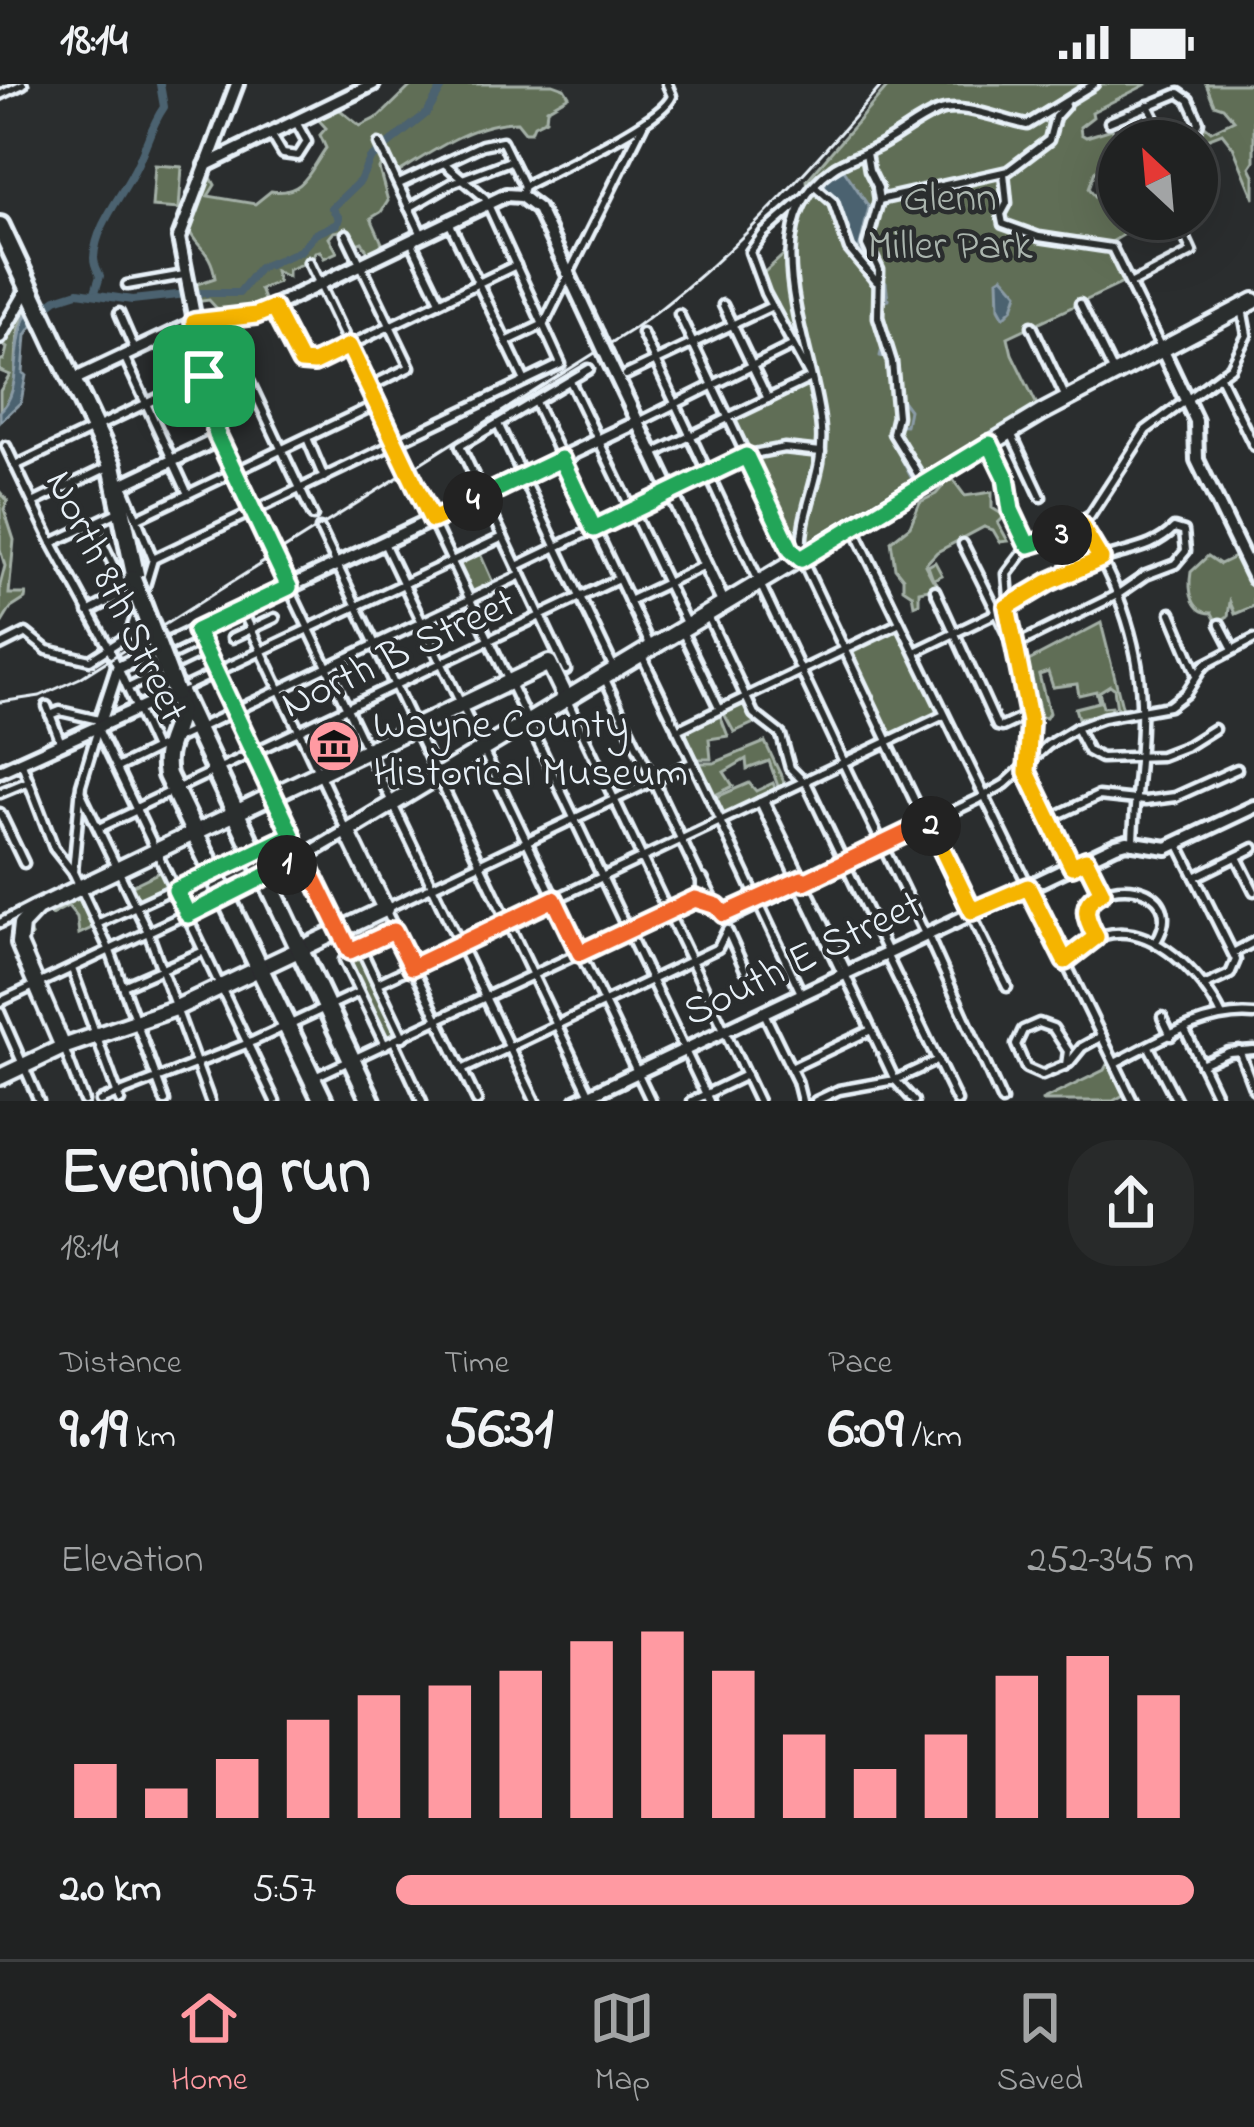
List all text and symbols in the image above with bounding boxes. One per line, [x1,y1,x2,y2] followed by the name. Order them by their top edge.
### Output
[60,9,128,75] text: 18:14
[1098,120,1218,240] north arrow
[1098,120,1218,240] map controls
[867,169,1033,278] park label: Glenn Miller Park
[153,325,255,427] pin
[171,343,237,409] icon: arrive
[27,460,202,733] street label: North 8th Street
[443,471,503,531] pin: 4
[466,477,480,525] text: 4
[1032,505,1092,565] pin: 3
[1055,511,1069,559] text: 3
[272,574,526,736] street label: North B Street
[373,696,688,805] place label: Wayne County Historical Museum
[306,718,362,774] museum icon: Wayne County Historical Museum
[901,796,961,856] pin: 2
[923,802,939,850] text: 2
[257,835,317,895] pin: 1
[282,841,292,889] text: 1
[673,876,933,1044] street label: South E Street
[60,1127,371,1223] text: Evening run
[1068,1140,1194,1266] button: share
[60,1220,119,1277] text: 18:14
[60,1340,182,1388] text: Distance
[444,1340,509,1388] text: Time
[828,1340,892,1388] text: Pace
[60,1388,127,1475] text: 9.19
[444,1388,554,1475] text: 56:31
[828,1388,903,1475] text: 6:09
[127,1414,176,1462] text: km
[903,1414,962,1462] text: /km
[60,1533,203,1590] text: Elevation
[1027,1533,1194,1590] text: 252–345 m
[60,1862,161,1919] text: 2.0 km
[252,1862,316,1919] text: 5:57
[171,1985,248,2105] tab: Home
[589,1985,655,2105] tab: Map
[997,1985,1083,2105] tab: Saved

